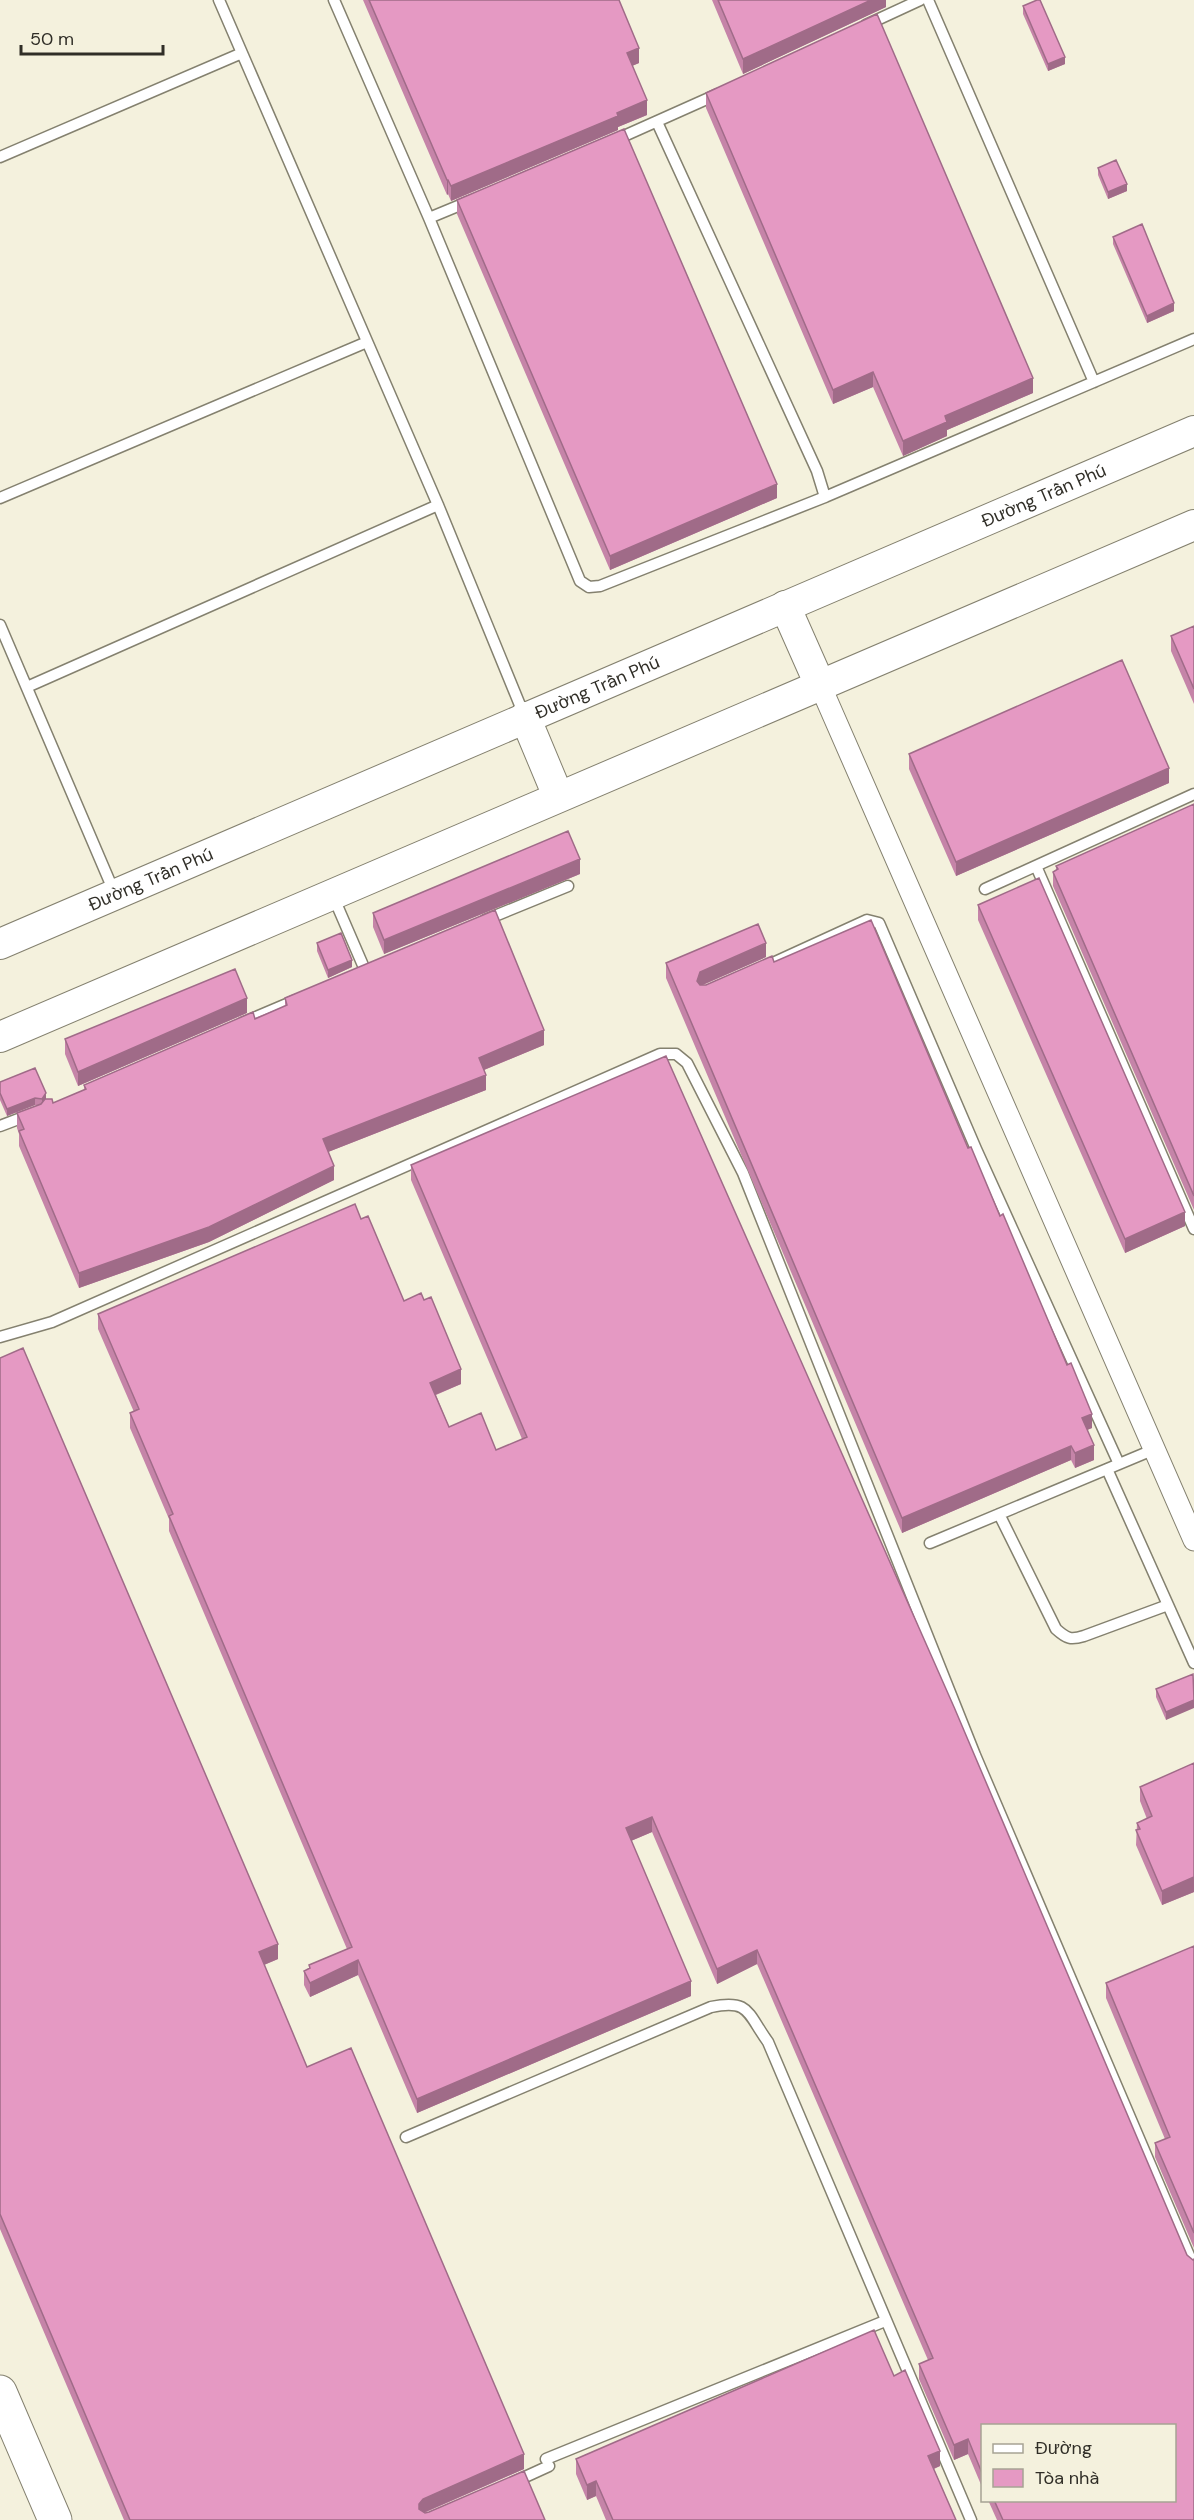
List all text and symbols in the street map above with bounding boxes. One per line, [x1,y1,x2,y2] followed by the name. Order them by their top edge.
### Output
[21,18,164,56] scale bar
[30,27,74,51] text: 50 m
[978,458,1110,533] street label: Đường Trần Phú
[531,650,663,725] street label: Đường Trần Phú
[85,842,217,917] street label: Đường Trần Phú
[981,2424,1176,2502] legend
[1035,2436,1092,2460] text: Đường
[1035,2466,1099,2490] text: Tòa nhà

